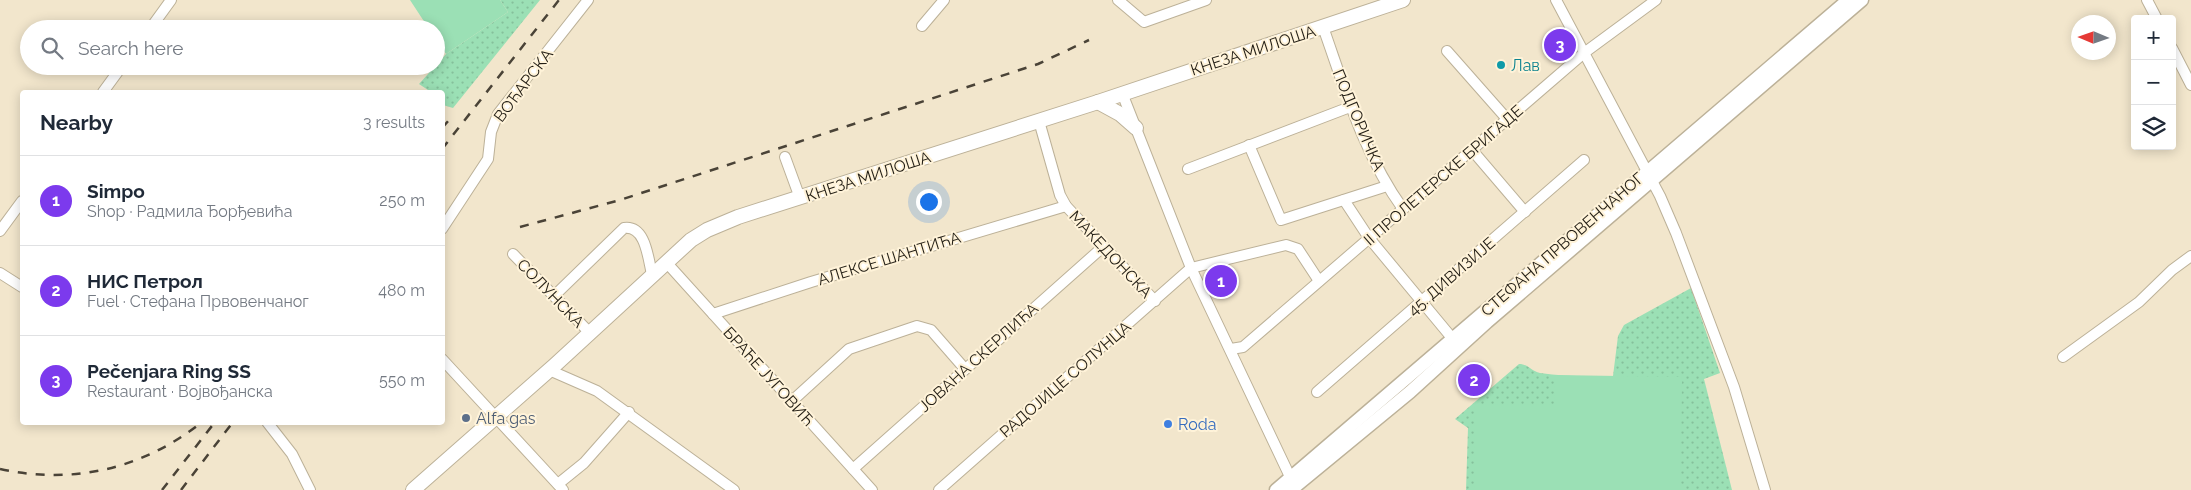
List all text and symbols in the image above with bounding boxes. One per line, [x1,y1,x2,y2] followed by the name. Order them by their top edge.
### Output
[2071,15,2116,60] north arrow
[2131,15,2176,150] map controls
[2131,15,2176,60] button: +
[20,20,445,75] search box
[1188,21,1318,80] street label: КНЕЗА МИЛОША
[1544,26,1576,64] pin: 3
[38,34,66,62] icon: search
[78,37,184,59] text: Search here
[490,45,557,126] street label: ВОЋАРСКА
[1511,56,1540,75] place label: Лав
[1495,59,1507,71] marker: Лав
[2131,60,2176,105] button: −
[1328,66,1389,174] street label: ПОДГОРИЧКА
[1360,101,1527,250] street label: II ПРОЛЕТЕРСКЕ БРИГАДЕ
[2131,105,2176,150] button: layers
[40,110,113,135] text: Nearby
[363,113,425,132] text: 3 results
[803,147,933,206] street label: КНЕЗА МИЛОША
[1477,169,1648,320] street label: СТЕФАНА ПРВОВЕНЧАНОГ
[87,180,145,202] text: Simpo
[916,189,942,215] your location
[52,191,60,210] text: 1
[379,191,425,210] text: 250 m
[87,202,292,221] text: Shop · Радмила Ђорђевића
[1065,207,1156,302] street label: МАКЕДОНСКА
[815,228,963,289] street label: АЛЕКСЕ ШАНТИЋА
[1404,233,1499,320] street label: 45. ДИВИЗИЈЕ
[513,255,588,332] street label: СОЛУНСКА
[1205,262,1237,300] pin: 1
[87,270,203,292] text: НИС Петрол
[51,281,61,300] text: 2
[378,281,425,300] text: 480 m
[87,292,309,311] text: Fuel · Стефана Првовенчаног
[915,299,1042,416] street label: ЈОВАНА СКЕРЛИЋА
[996,317,1135,442] street label: РАДОЈИЦЕ СОЛУНЦА
[719,323,818,430] street label: БРАЋЕ ЈУГОВИЋ
[87,360,251,382] text: Pečenjara Ring SS
[1458,361,1490,399] pin: 2
[52,371,60,390] text: 3
[379,371,425,390] text: 550 m
[87,382,273,401] text: Restaurant · Војвођанска
[476,409,536,428] place label: Alfa gas
[460,412,472,424] marker: Alfa gas
[1178,415,1216,434] place label: Roda
[1162,418,1174,430] marker: Roda

